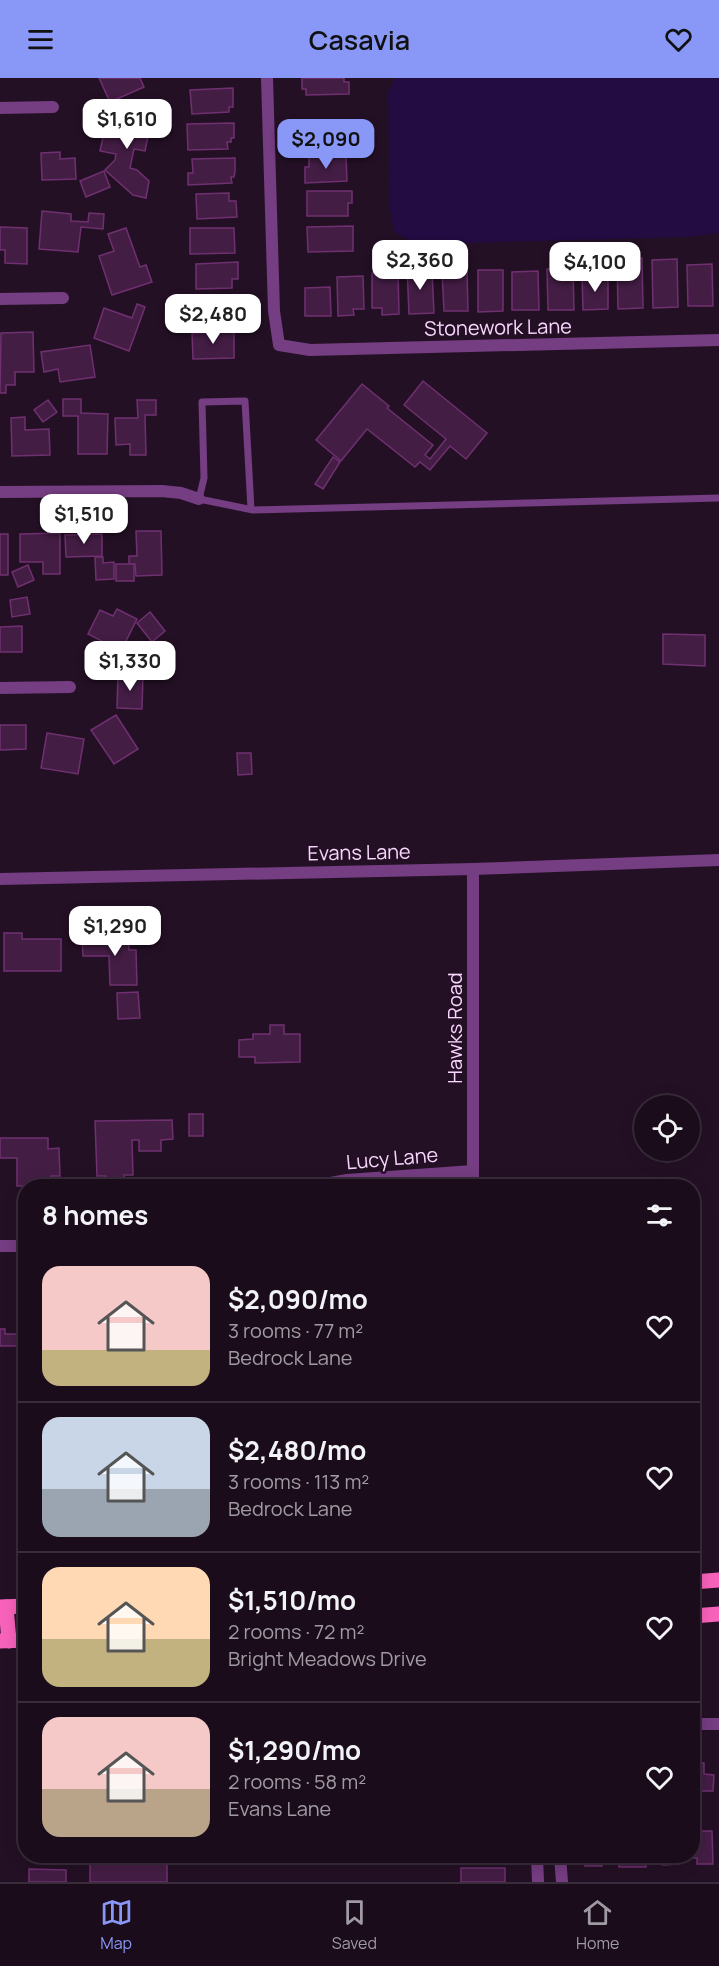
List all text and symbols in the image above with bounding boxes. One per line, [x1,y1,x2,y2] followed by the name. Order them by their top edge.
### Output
[309,21,410,58] text: Casavia
[24,23,57,56] icon: menu
[662,23,695,56] icon: heart
[78,99,176,150] pin: $1,610
[97,105,157,132] text: $1,610
[277,119,375,170] pin: $2,090
[291,125,361,152] text: $2,090
[371,240,469,291] pin: $2,360
[546,242,644,293] pin: $4,100
[386,246,454,273] text: $2,360
[563,248,627,275] text: $4,100
[164,294,262,345] pin: $2,480
[179,300,247,327] text: $2,480
[424,312,572,342] street label: Stonework Lane
[35,494,133,545] pin: $1,510
[54,500,114,527] text: $1,510
[81,641,179,692] pin: $1,330
[98,647,162,674] text: $1,330
[307,838,411,866] street label: Evans Lane
[66,906,164,957] pin: $1,290
[83,912,147,939] text: $1,290
[441,972,468,1084] street label: Hawks Road
[634,1095,700,1161] map controls
[634,1095,700,1161] button: locate
[345,1141,439,1175] street label: Lucy Lane
[42,1197,148,1233] text: 8 homes
[643,1199,676,1232] icon: filters
[228,1281,368,1317] text: $2,090/mo
[90,1290,162,1362] icon: home
[643,1310,676,1343] icon: heart
[228,1317,363,1344] text: 3 rooms · 77 m²
[228,1344,352,1371] text: Bedrock Lane
[228,1432,366,1468] text: $2,480/mo
[90,1441,162,1513] icon: home
[643,1461,676,1494] icon: heart
[228,1468,369,1495] text: 3 rooms · 113 m²
[228,1495,352,1522] text: Bedrock Lane
[228,1582,356,1618] text: $1,510/mo
[90,1591,162,1663] icon: home
[643,1611,676,1644] icon: heart
[228,1618,364,1645] text: 2 rooms · 72 m²
[228,1645,427,1672] text: Bright Meadows Drive
[228,1732,361,1768] text: $1,290/mo
[90,1741,162,1813] icon: home
[643,1761,676,1794] icon: heart
[228,1768,366,1795] text: 2 rooms · 58 m²
[228,1795,331,1822] text: Evans Lane
[100,1896,133,1954] tab: Map
[332,1896,377,1954] tab: Saved
[576,1896,619,1954] tab: Home

